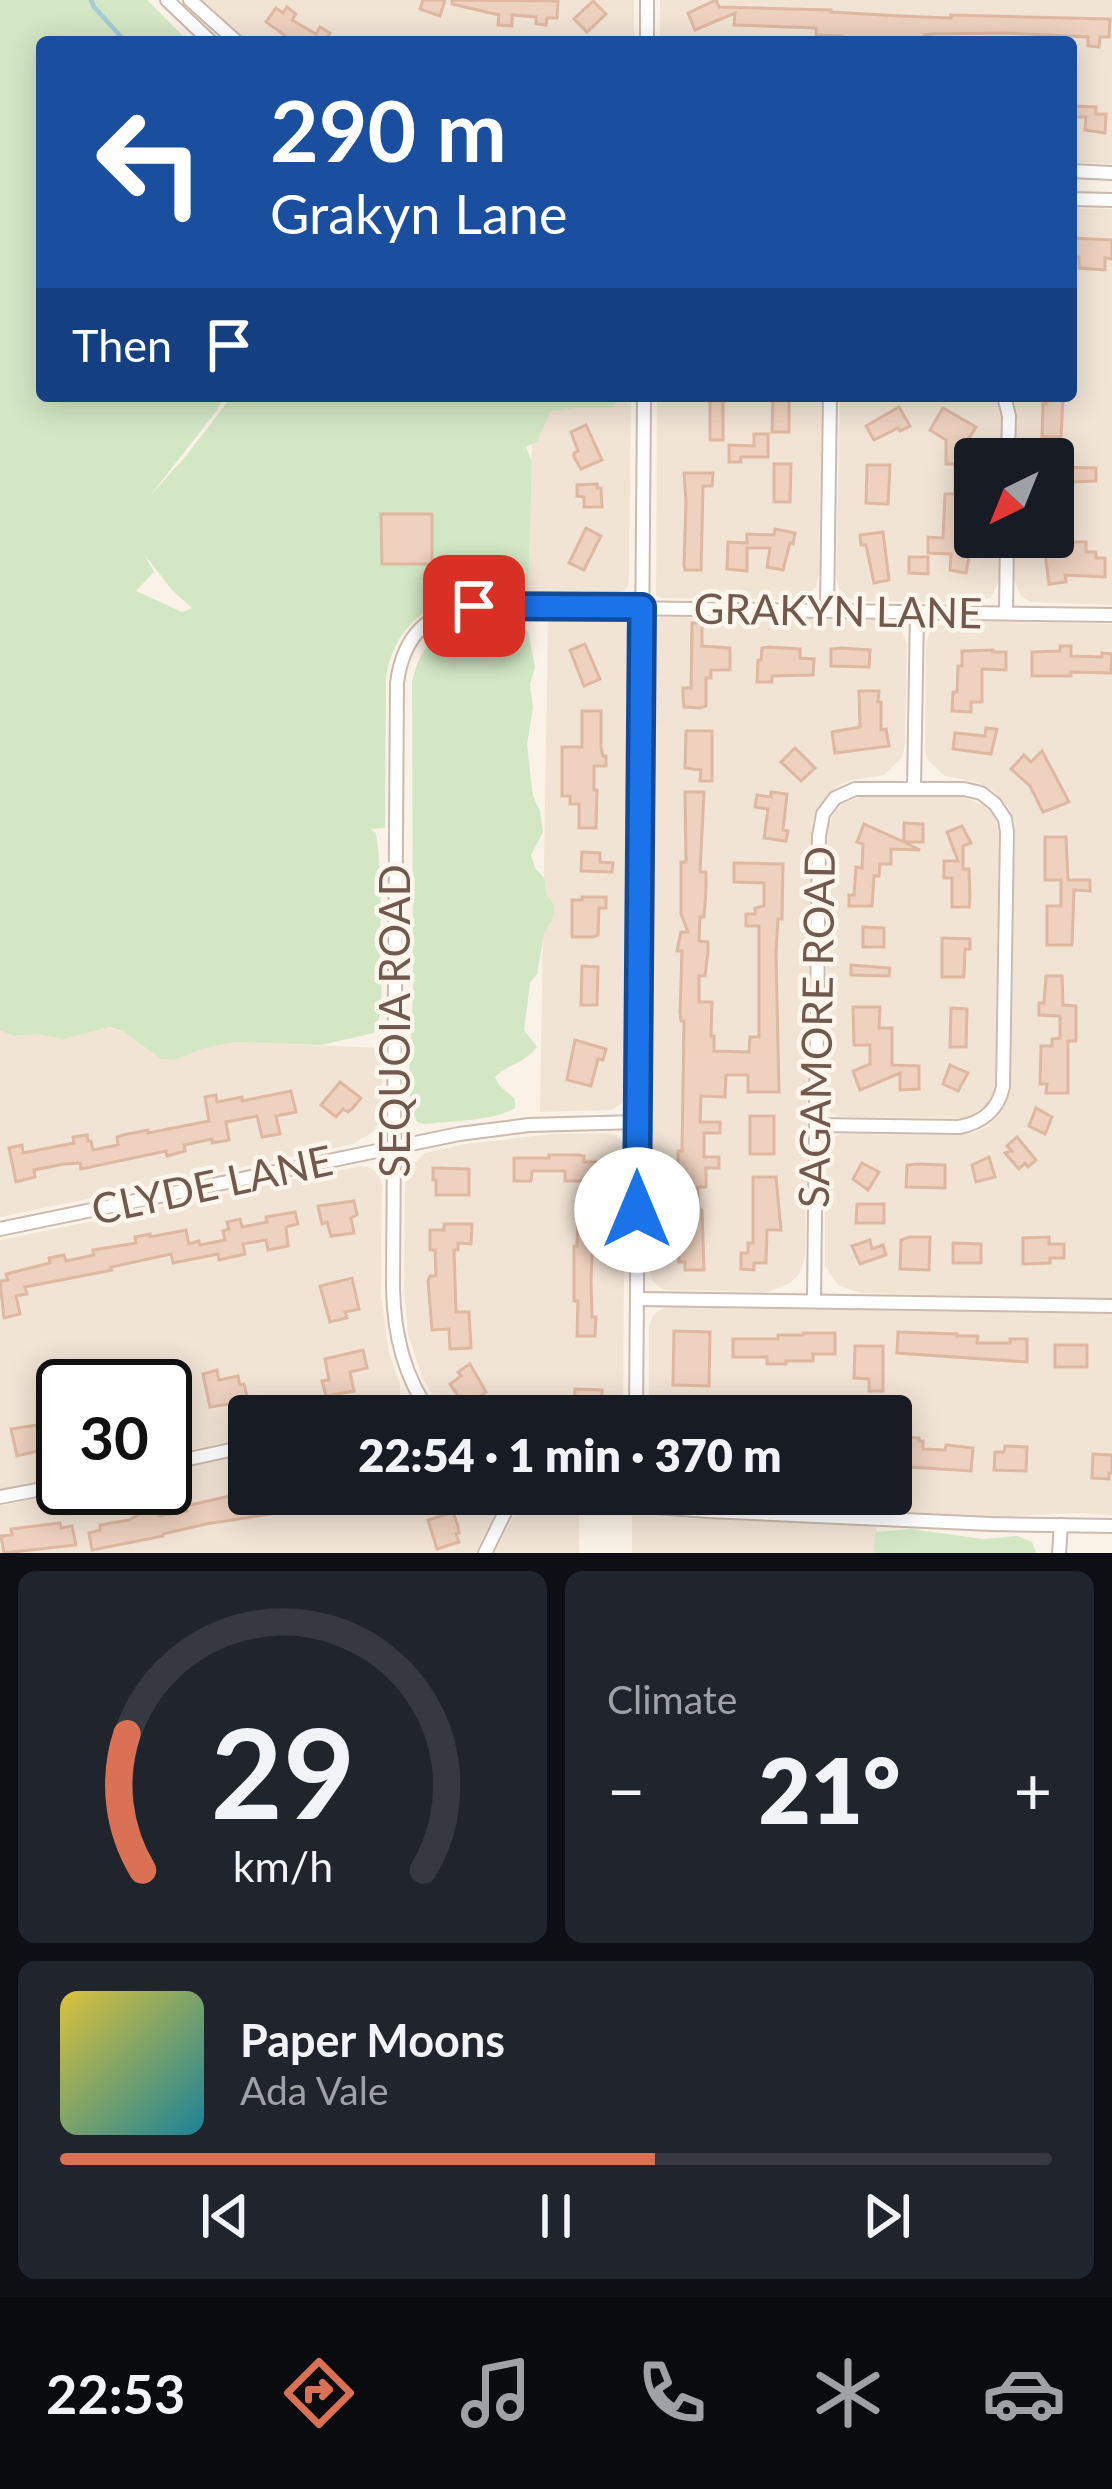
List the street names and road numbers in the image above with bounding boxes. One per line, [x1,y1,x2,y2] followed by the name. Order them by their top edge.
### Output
[693,582,983,638] street label: GRAKYN LANE
[788,846,844,1208] street label: SAGAMORE ROAD
[369,864,419,1178] street label: SEQUOIA ROAD
[87,1134,337,1234] street label: CLYDE LANE

